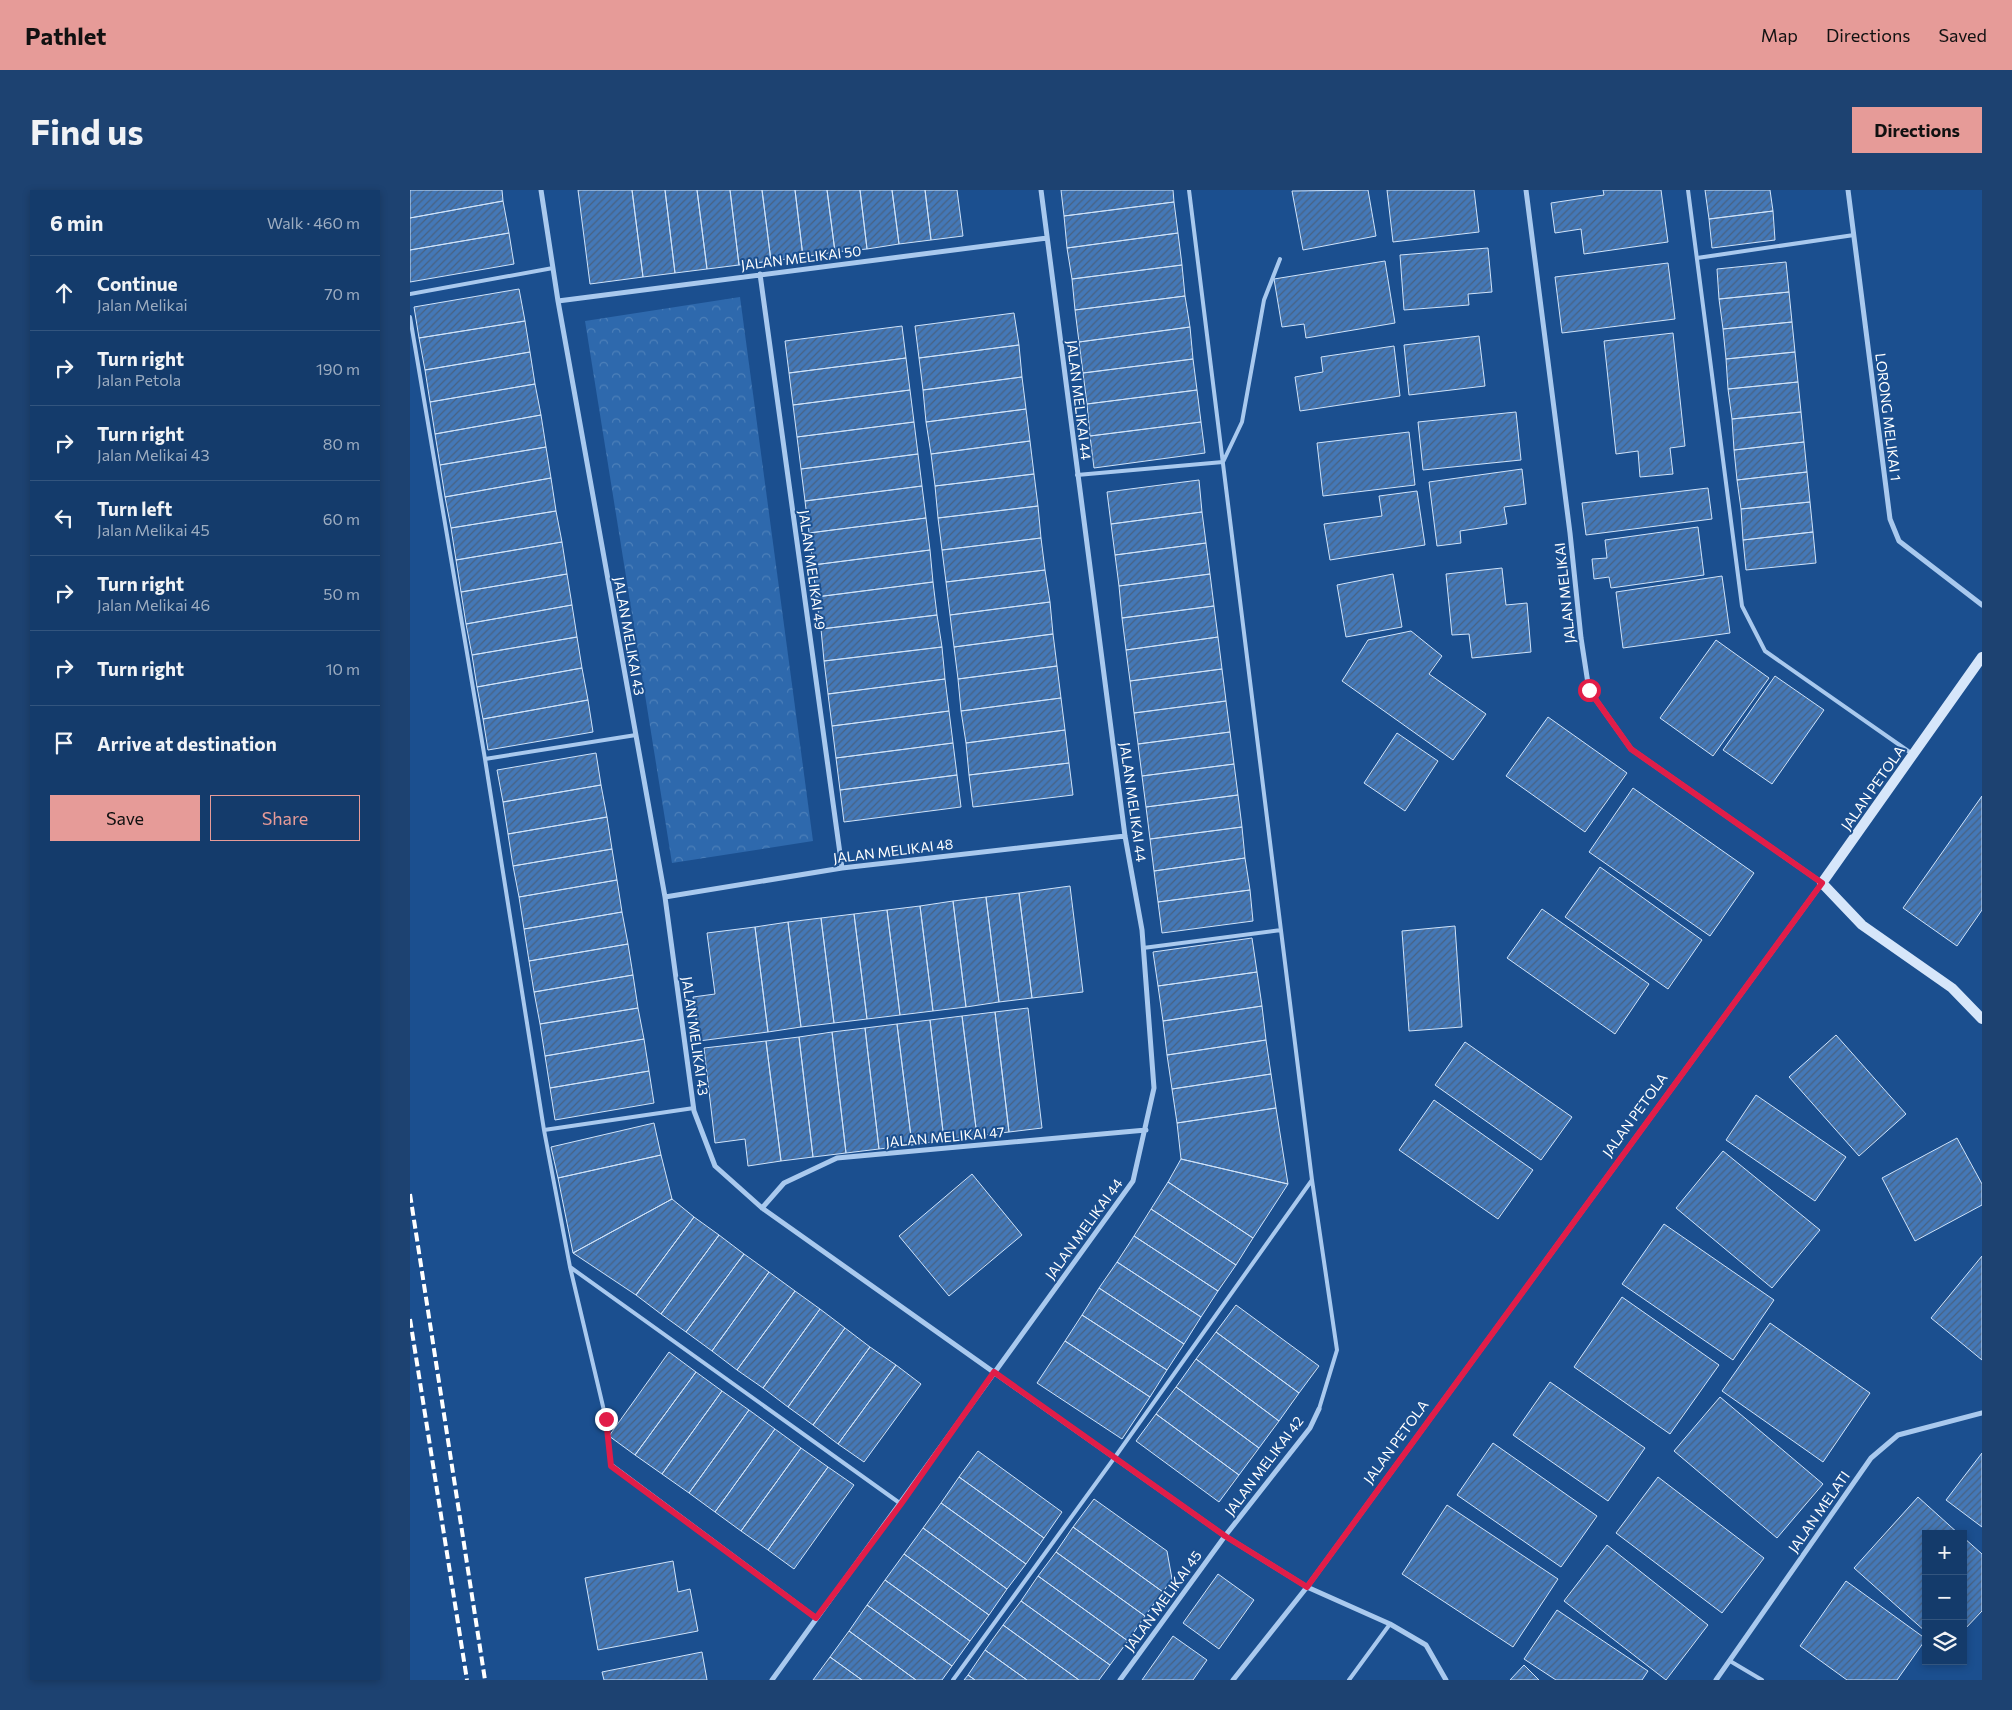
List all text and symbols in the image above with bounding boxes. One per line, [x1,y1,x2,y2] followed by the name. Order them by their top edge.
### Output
[25,21,106,50] text: Pathlet
[1761,24,1798,46] text: Map
[1826,24,1910,46] text: Directions
[1938,24,1987,46] text: Saved
[1852,107,1982,153] button: Directions
[30,109,144,152] text: Find us
[50,210,103,235] text: 6 min
[267,213,360,232] text: Walk · 460 m
[740,242,862,273] street label: JALAN MELIKAI 50
[97,272,177,295] text: Continue
[50,279,78,307] icon: ahead
[324,284,360,303] text: 70 m
[97,295,188,314] text: Jalan Melikai
[1064,339,1095,461] street label: JALAN MELIKAI 44
[97,347,184,370] text: Turn right
[1872,352,1905,482] street label: LORONG MELIKAI 1
[50,354,78,382] icon: right
[316,359,360,378] text: 190 m
[97,370,181,389] text: Jalan Petola
[97,422,184,445] text: Turn right
[50,429,78,457] icon: right
[323,434,360,453] text: 80 m
[97,445,210,464] text: Jalan Melikai 43
[97,497,172,520] text: Turn left
[50,504,78,532] icon: left
[323,509,360,528] text: 60 m
[796,509,829,631] street label: JALAN MELIKAI 49
[97,520,210,539] text: Jalan Melikai 45
[1551,542,1578,644] street label: JALAN MELIKAI
[97,572,184,595] text: Turn right
[611,575,648,697] street label: JALAN MELIKAI 43
[50,579,78,607] icon: right
[323,584,360,603] text: 50 m
[97,595,210,614] text: Jalan Melikai 46
[50,654,78,682] icon: right
[97,657,184,680] text: Turn right
[326,659,360,678] text: 10 m
[1578,679,1601,702] route start
[50,729,78,757] icon: arrive
[97,732,277,755] text: Arrive at destination
[1117,741,1150,863] street label: JALAN MELIKAI 44
[1837,742,1908,833] street label: JALAN PETOLA
[50,795,200,841] button: Save
[210,795,360,841] button: Share
[832,835,954,866] street label: JALAN MELIKAI 48
[679,975,712,1097] street label: JALAN MELIKAI 43
[1599,1069,1671,1160] street label: JALAN PETOLA
[885,1123,1005,1150] street label: JALAN MELIKAI 47
[1041,1174,1126,1283] street label: JALAN MELIKAI 44
[1360,1396,1432,1487] street label: JALAN PETOLA
[595,1408,618,1431] route end
[1221,1413,1307,1519] street label: JALAN MELIKAI 42
[1784,1468,1853,1556] street label: JALAN MELATI
[1922,1530,1967,1665] map controls
[1922,1530,1967,1575] button: +
[1120,1547,1205,1654] street label: JALAN MELIKAI 45
[1922,1575,1967,1620] button: −
[1922,1620,1967,1665] button: layers

